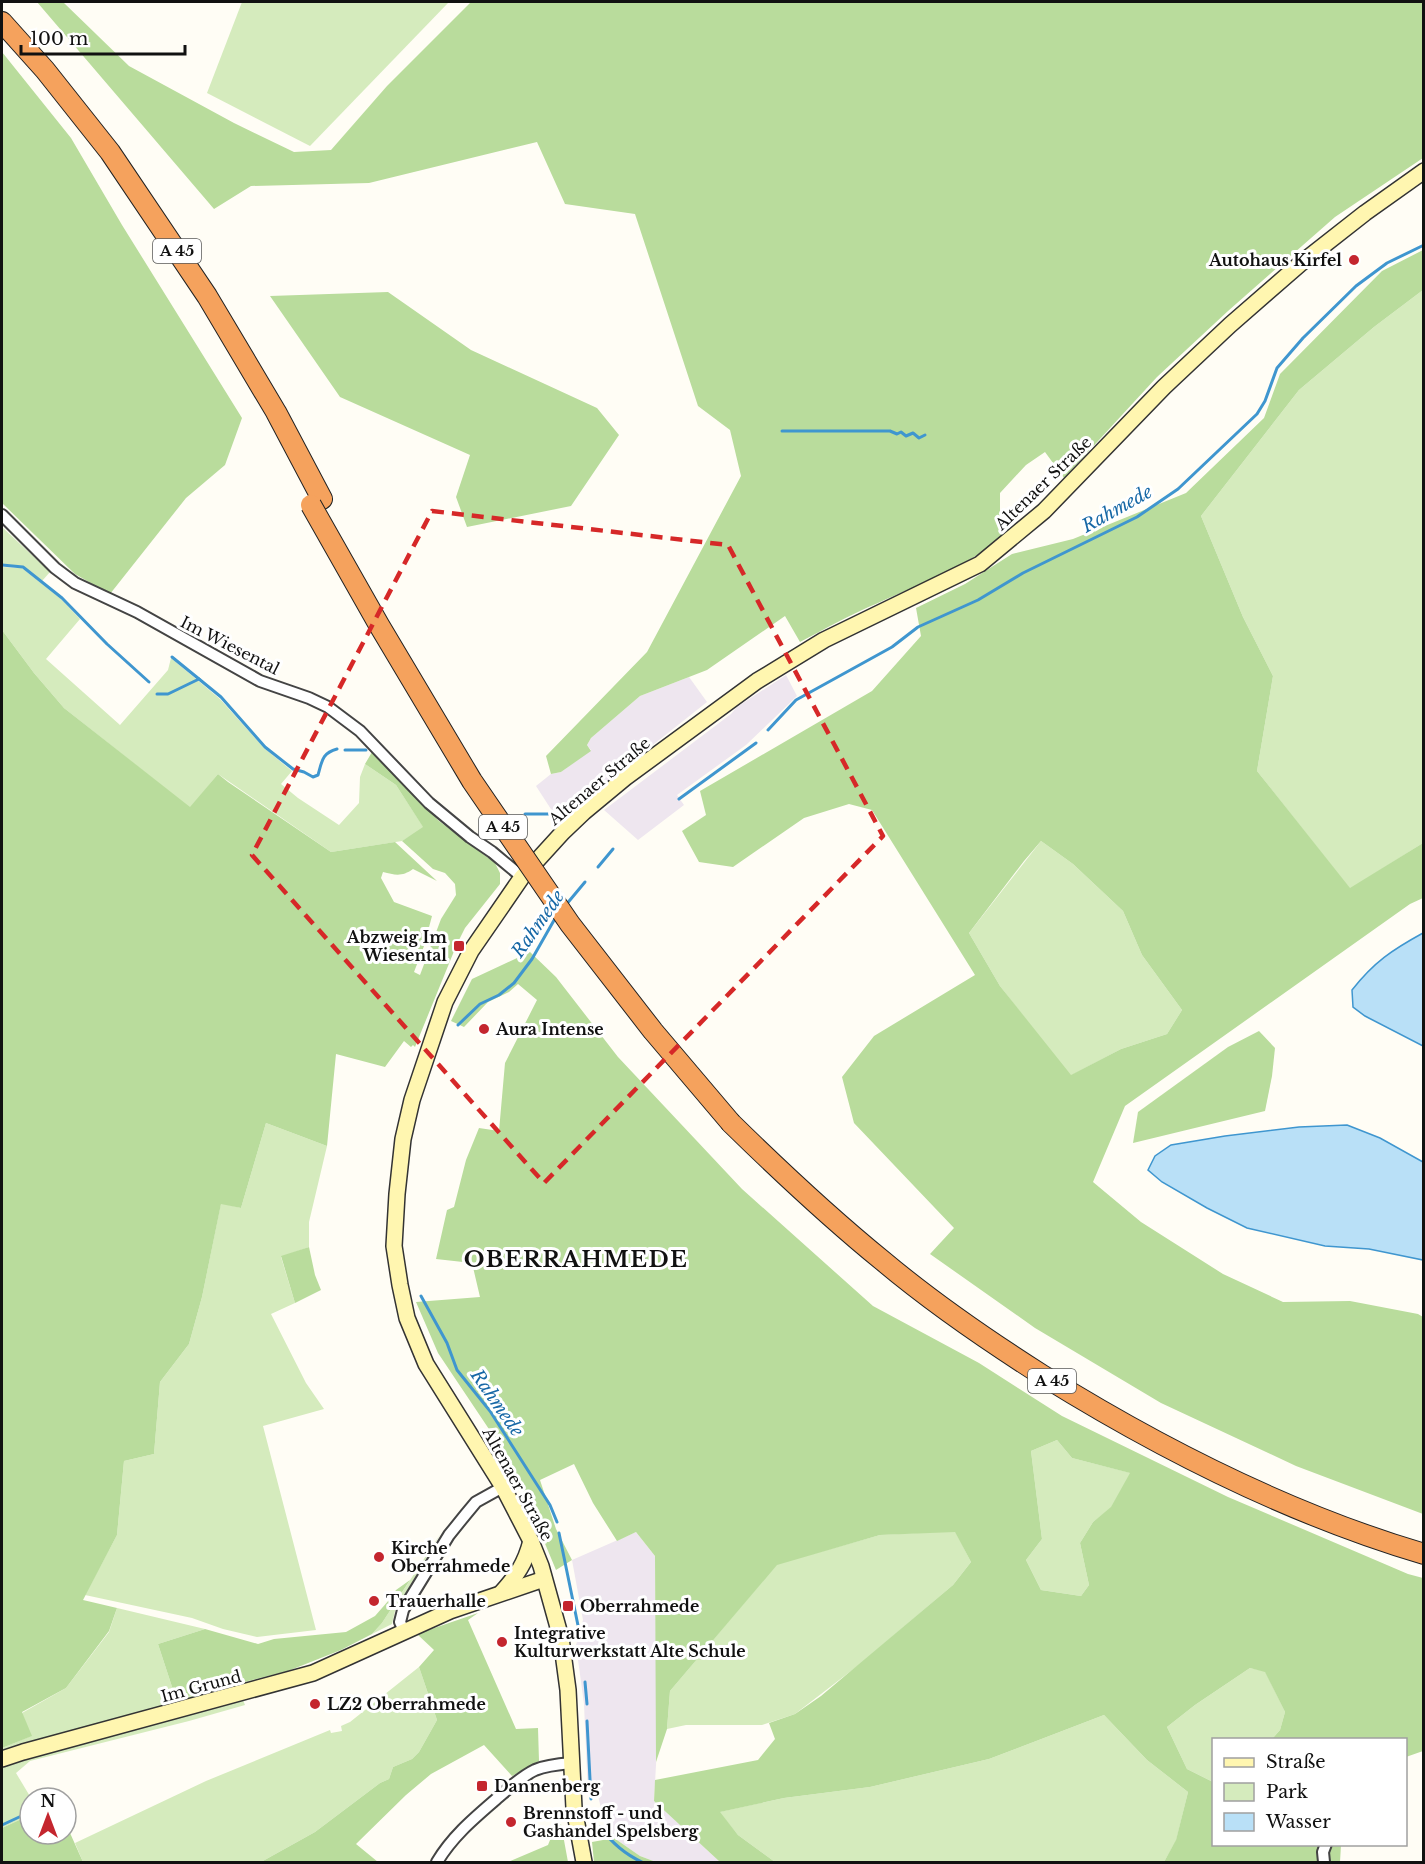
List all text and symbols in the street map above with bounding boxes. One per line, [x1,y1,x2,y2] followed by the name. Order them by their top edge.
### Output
[21,18,184,56] scale bar
[30,28,88,50] text: 100 m
[153,239,201,263] road number: A 45
[1208,250,1342,270] place label: Autohaus Kirfel
[1347,253,1361,267] marker: Autohaus Kirfel
[990,432,1095,535] street label: Altenaer Straße
[1077,481,1156,538] water label: Rahmede
[177,611,283,679] street label: Im Wiesental
[543,733,654,830] street label: Altenaer Straße
[479,815,527,839] road number: A 45
[506,886,569,963] water label: Rahmede
[346,927,447,965] place label: Abzweig Im Wiesental
[452,939,466,953] marker: Abzweig Im Wiesental
[495,1019,604,1039] place label: Aura Intense
[477,1022,491,1036] marker: Aura Intense
[464,1246,688,1273] district label: OBERRAHMEDE
[465,1364,528,1441] water label: Rahmede
[1028,1369,1076,1393] road number: A 45
[478,1423,557,1544] street label: Altenaer Straße
[391,1538,510,1576] place label: Kirche Oberrahmede
[372,1550,386,1564] marker: Kirche Oberrahmede
[386,1591,486,1611] place label: Trauerhalle
[367,1594,381,1608] marker: Trauerhalle
[580,1596,699,1616] place label: Oberrahmede
[561,1599,575,1613] marker: Oberrahmede
[514,1623,746,1661] place label: Integrative Kulturwerkstatt Alte Schule
[495,1635,509,1649] marker: Integrative Kulturwerkstatt Alte Schule
[159,1666,244,1706] street label: Im Grund
[327,1694,486,1714] place label: LZ2 Oberrahmede
[308,1697,322,1711] marker: LZ2 Oberrahmede
[1212,1738,1407,1846] legend
[1266,1751,1326,1773] text: Straße
[494,1776,601,1796] place label: Dannenberg
[475,1779,489,1793] marker: Dannenberg
[1266,1781,1308,1803] text: Park
[18,1786,78,1846] north arrow
[40,1791,56,1811] text: N
[523,1803,700,1841] place label: Brennstoff - und Gashandel Spelsberg
[1265,1811,1331,1833] text: Wasser
[504,1815,518,1829] marker: Brennstoff - und Gashandel Spelsberg

